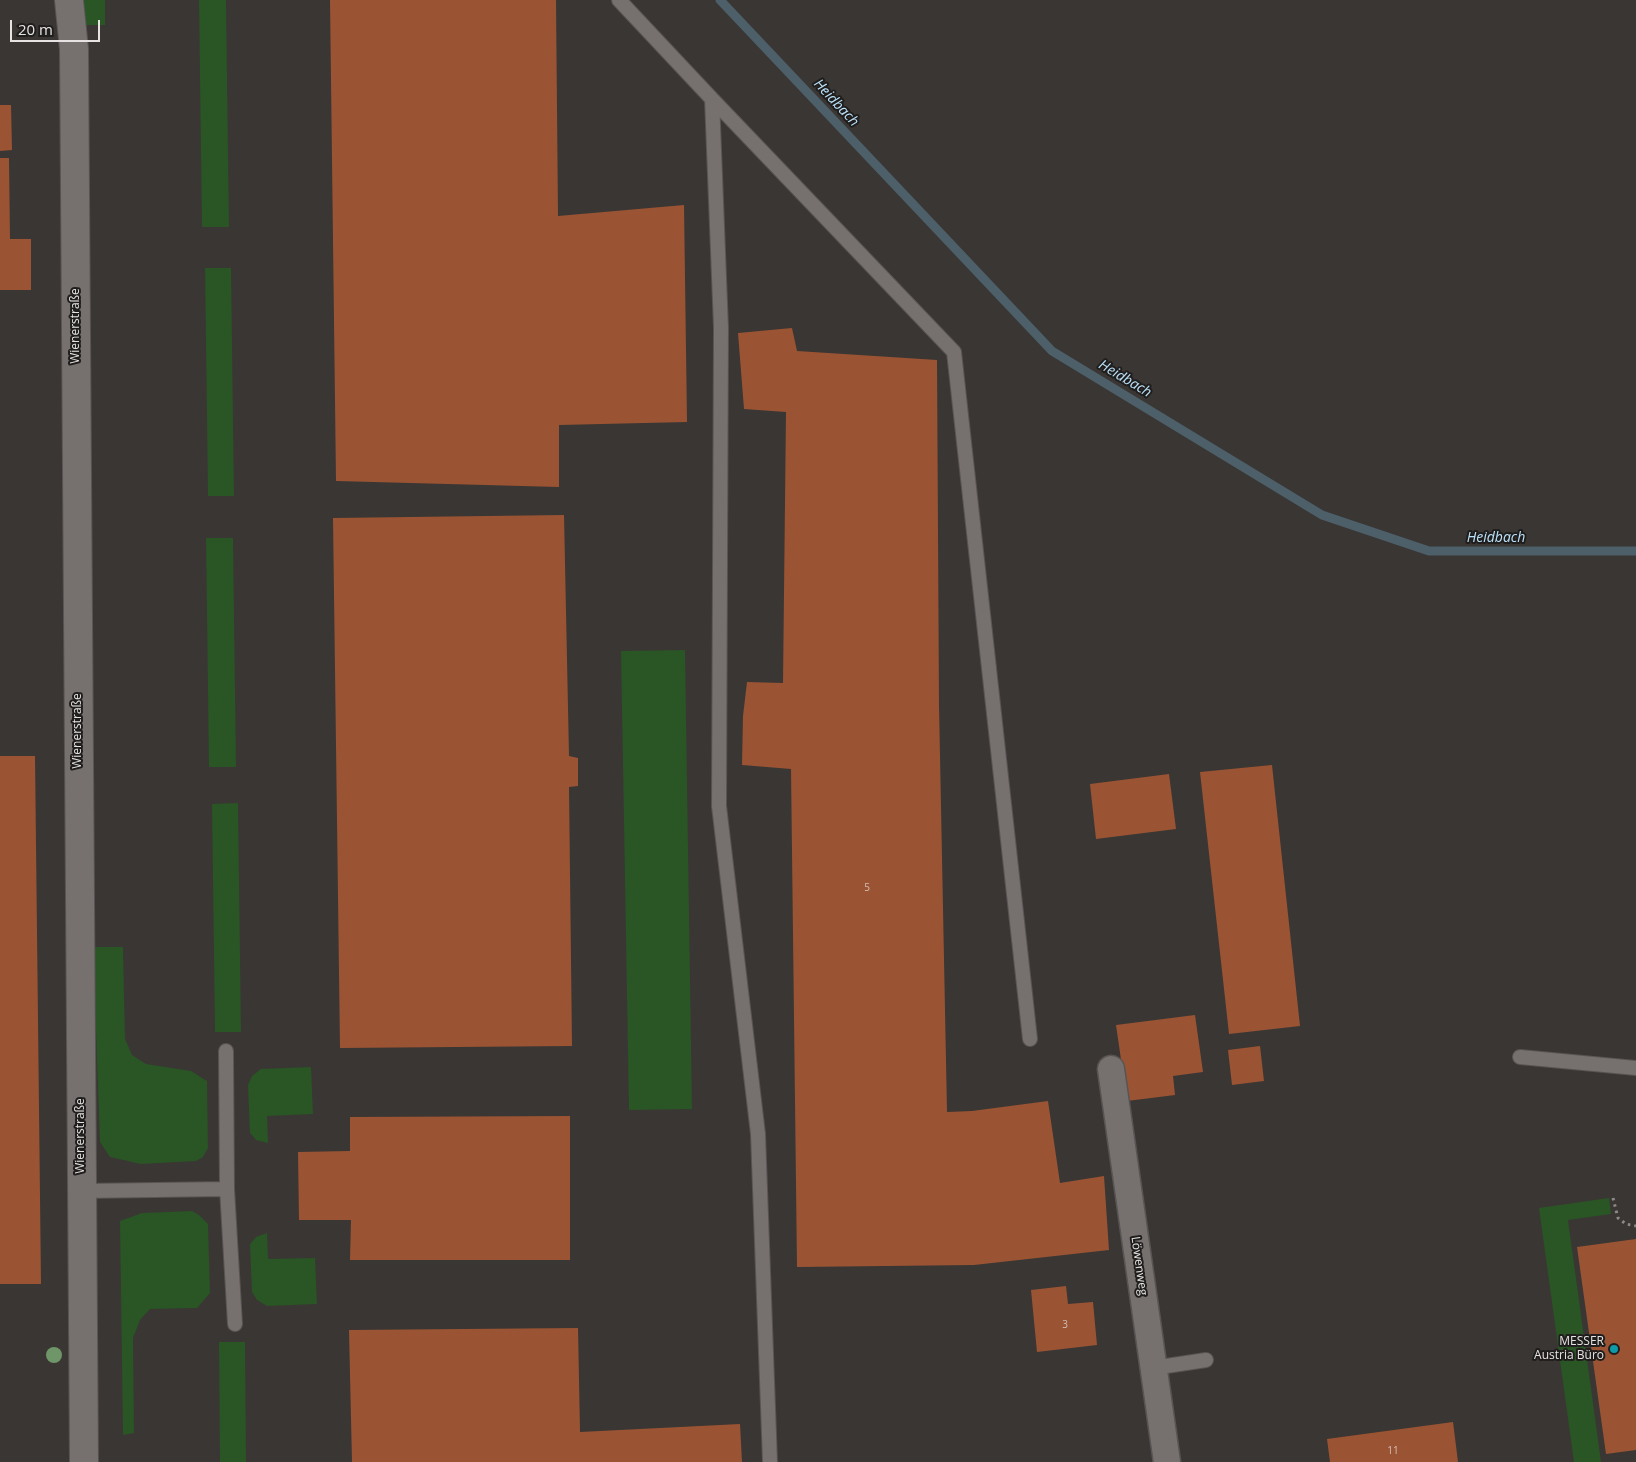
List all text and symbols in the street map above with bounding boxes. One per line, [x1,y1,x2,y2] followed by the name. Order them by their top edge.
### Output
[12,10,102,42] scale bar
[18,19,53,39] text: 20 m
[810,76,862,130] water label: Heidbach
[69,288,83,364] street label: Wienerstraße
[1096,357,1154,401] water label: Heidbach
[1467,530,1525,546] water label: Heidbach
[71,693,85,769] street label: Wienerstraße
[864,882,870,894] house number: 5
[74,1098,88,1174] street label: Wienerstraße
[1128,1236,1150,1296] street label: Löwenweg
[1062,1319,1068,1331] house number: 3
[1534,1335,1604,1363] place label: MESSER Austria Büro
[1608,1343,1620,1355] marker: MESSER Austria Büro
[1387,1445,1399,1457] house number: 11

